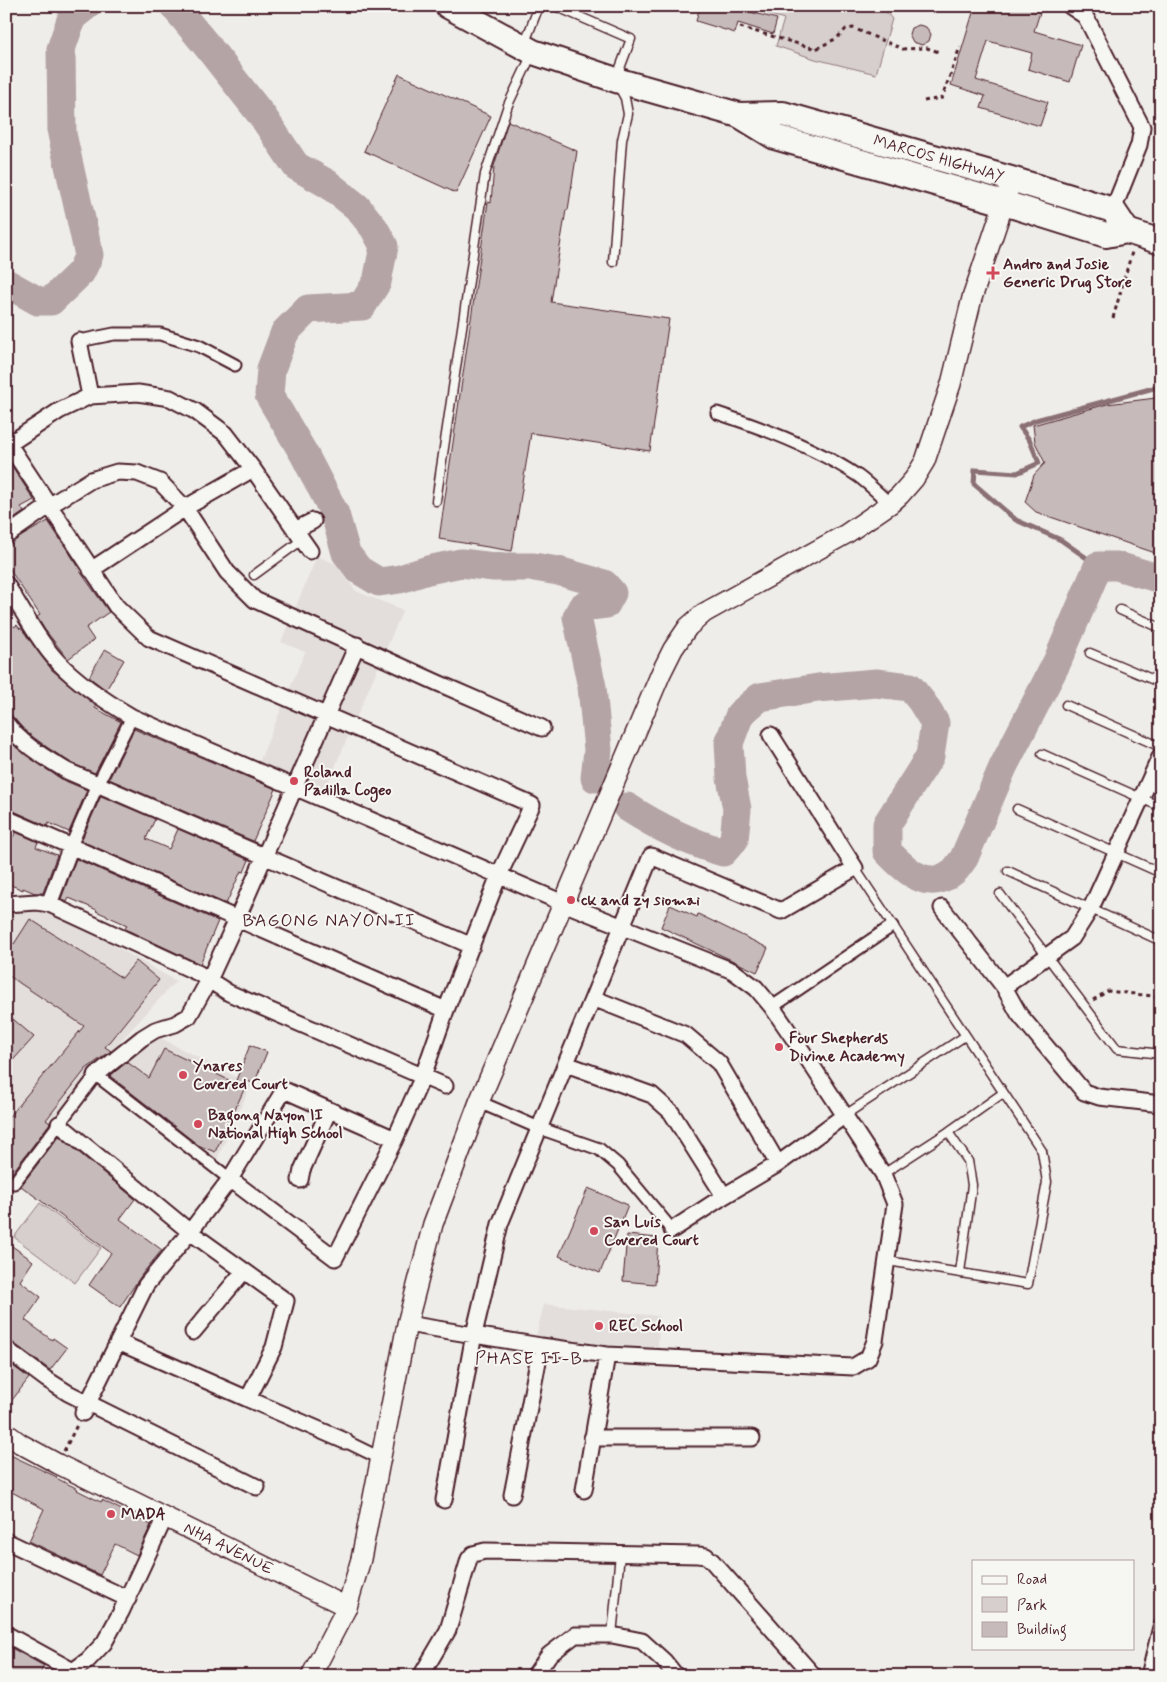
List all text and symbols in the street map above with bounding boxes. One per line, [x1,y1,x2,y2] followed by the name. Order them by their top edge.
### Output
[871,130,1007,187] street label: MARCOS HIGHWAY
[1003,254,1132,294] place label: Andro and Josie Generic Drug Store
[987,267,999,279] marker: Andro and Josie Generic Drug Store
[304,762,392,803] place label: Roland Padilla Cogeo
[288,775,300,787] marker: Roland Padilla Cogeo
[581,890,700,911] place label: ck and zy siomai
[565,894,577,906] marker: ck and zy siomai
[242,909,416,933] district label: BAGONG NAYON II
[789,1028,905,1067] place label: Four Shepherds Divine Academy
[773,1041,785,1053] marker: Four Shepherds Divine Academy
[193,1056,288,1095] place label: Ynares Covered Court
[177,1069,189,1081] marker: Ynares Covered Court
[208,1105,343,1145] place label: Bagong Nayon II National High School
[192,1118,204,1130] marker: Bagong Nayon II National High School
[604,1212,699,1251] place label: San Luis Covered Court
[588,1225,600,1237] marker: San Luis Covered Court
[609,1316,683,1337] place label: REC School
[593,1320,605,1332] marker: REC School
[475,1347,583,1371] district label: PHASE II-B
[121,1504,166,1525] place label: MADA
[105,1508,117,1520] marker: MADA
[180,1517,277,1579] street label: NHA AVENUE
[972,1560,1134,1650] legend
[1017,1570,1047,1590] text: Road
[1017,1596,1047,1616] text: Park
[1017,1620,1067,1641] text: Building

